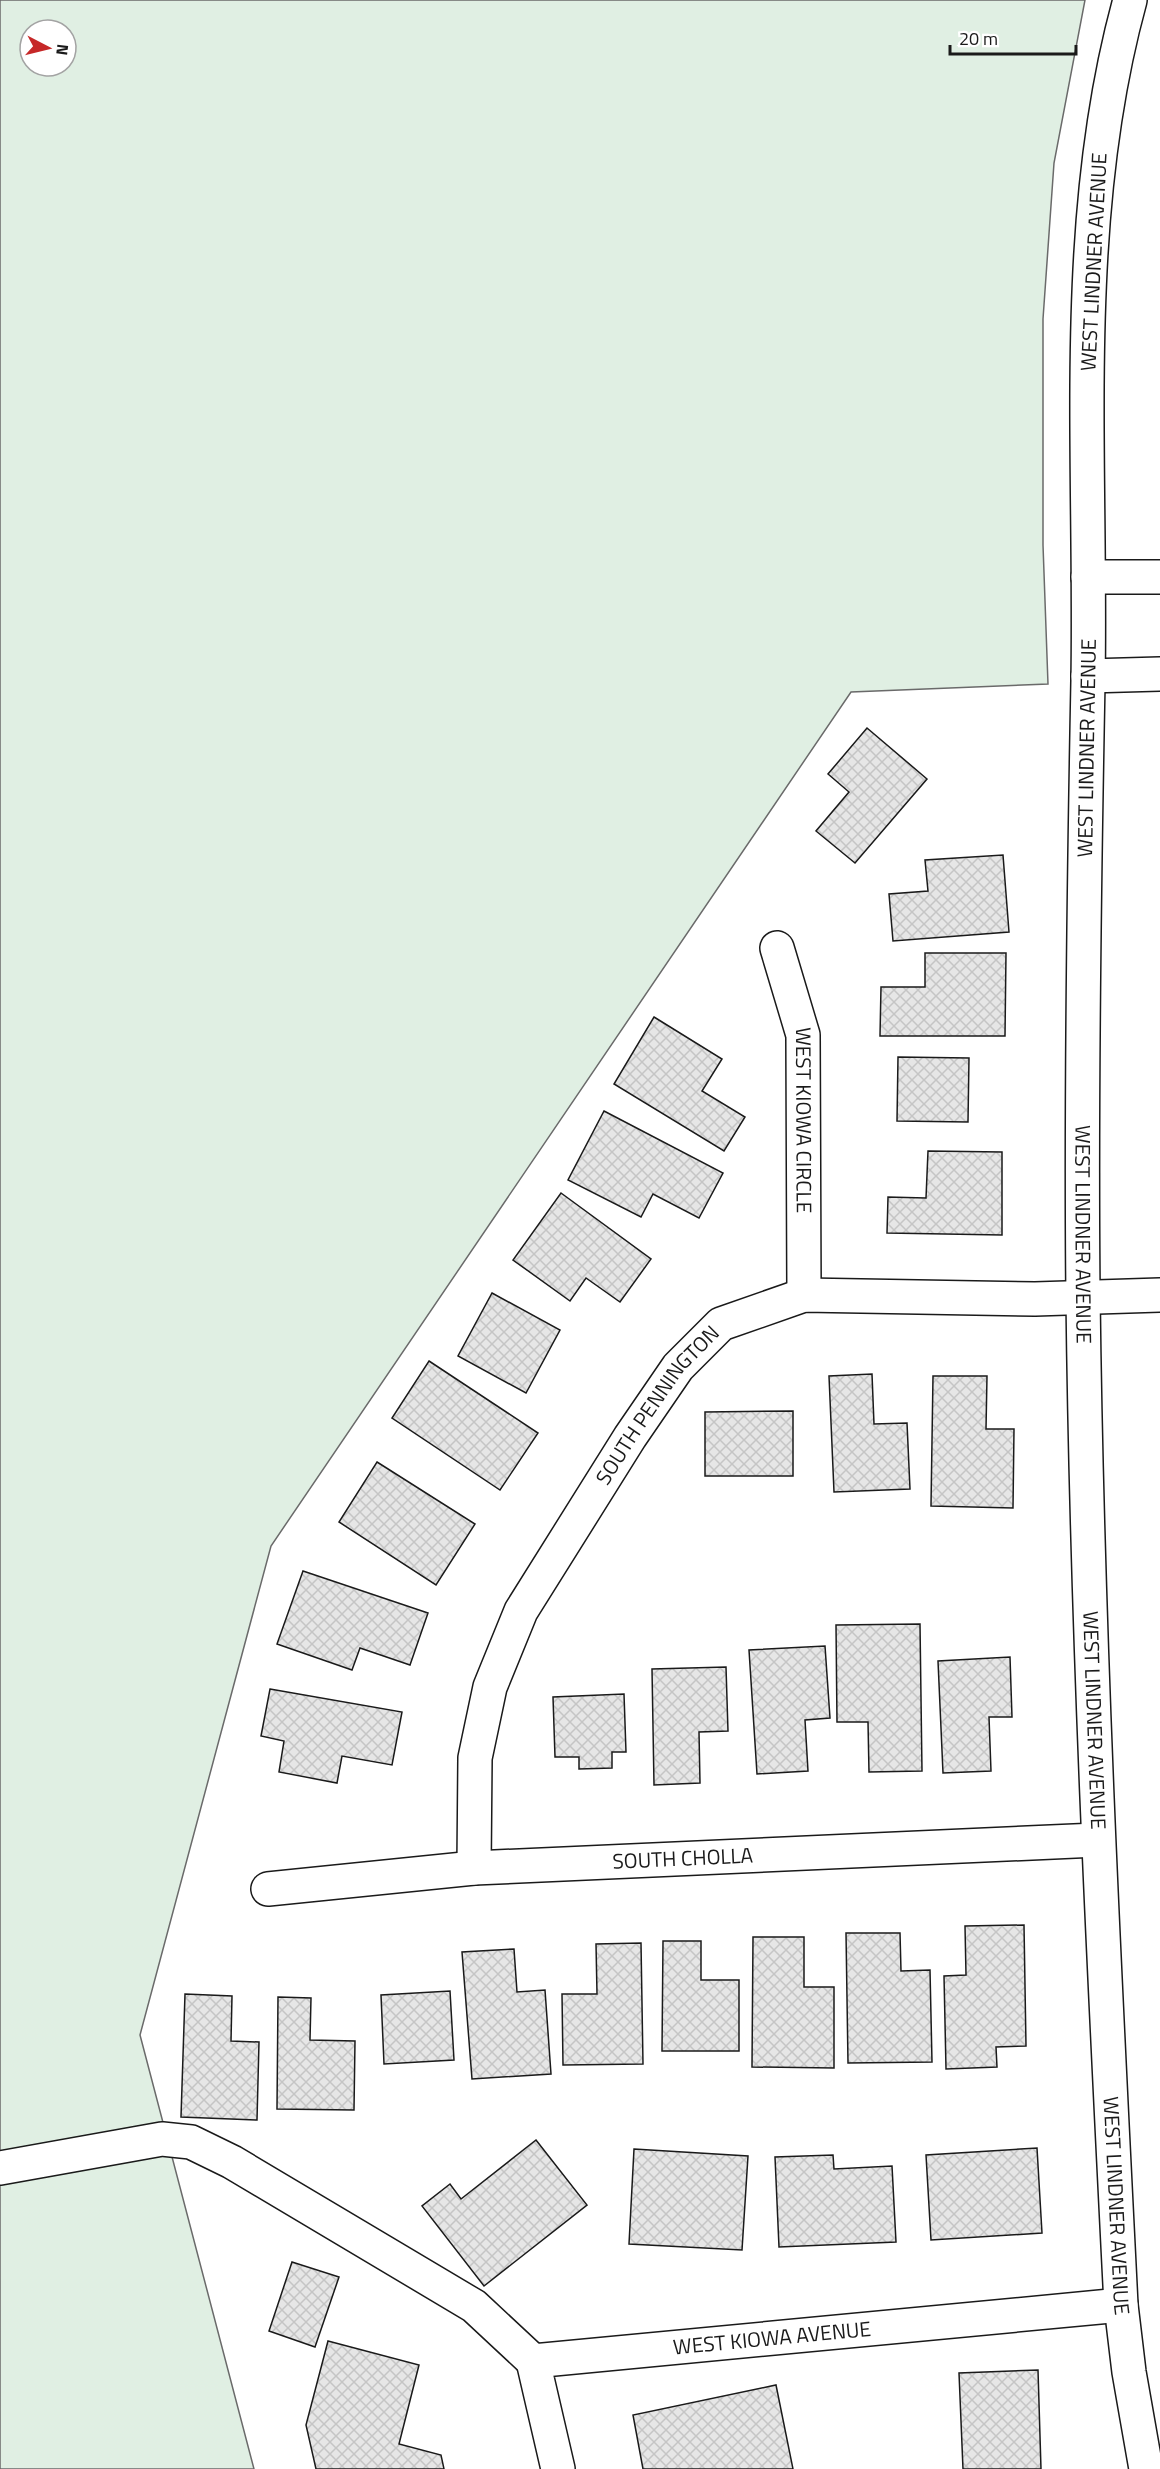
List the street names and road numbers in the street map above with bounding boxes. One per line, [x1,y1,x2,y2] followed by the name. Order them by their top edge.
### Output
[1071,152,1115,372] street label: WEST LINDNER AVENUE
[1068,638,1104,858] street label: WEST LINDNER AVENUE
[788,1027,821,1213] street label: WEST KIOWA CIRCLE
[1067,1125,1101,1344] street label: WEST LINDNER AVENUE
[587,1317,726,1491] street label: SOUTH PENNINGTON
[1075,1610,1115,1830] street label: WEST LINDNER AVENUE
[612,1838,754,1877] street label: SOUTH CHOLLA
[1096,2096,1139,2317] street label: WEST LINDNER AVENUE
[672,2312,872,2363] street label: WEST KIOWA AVENUE

